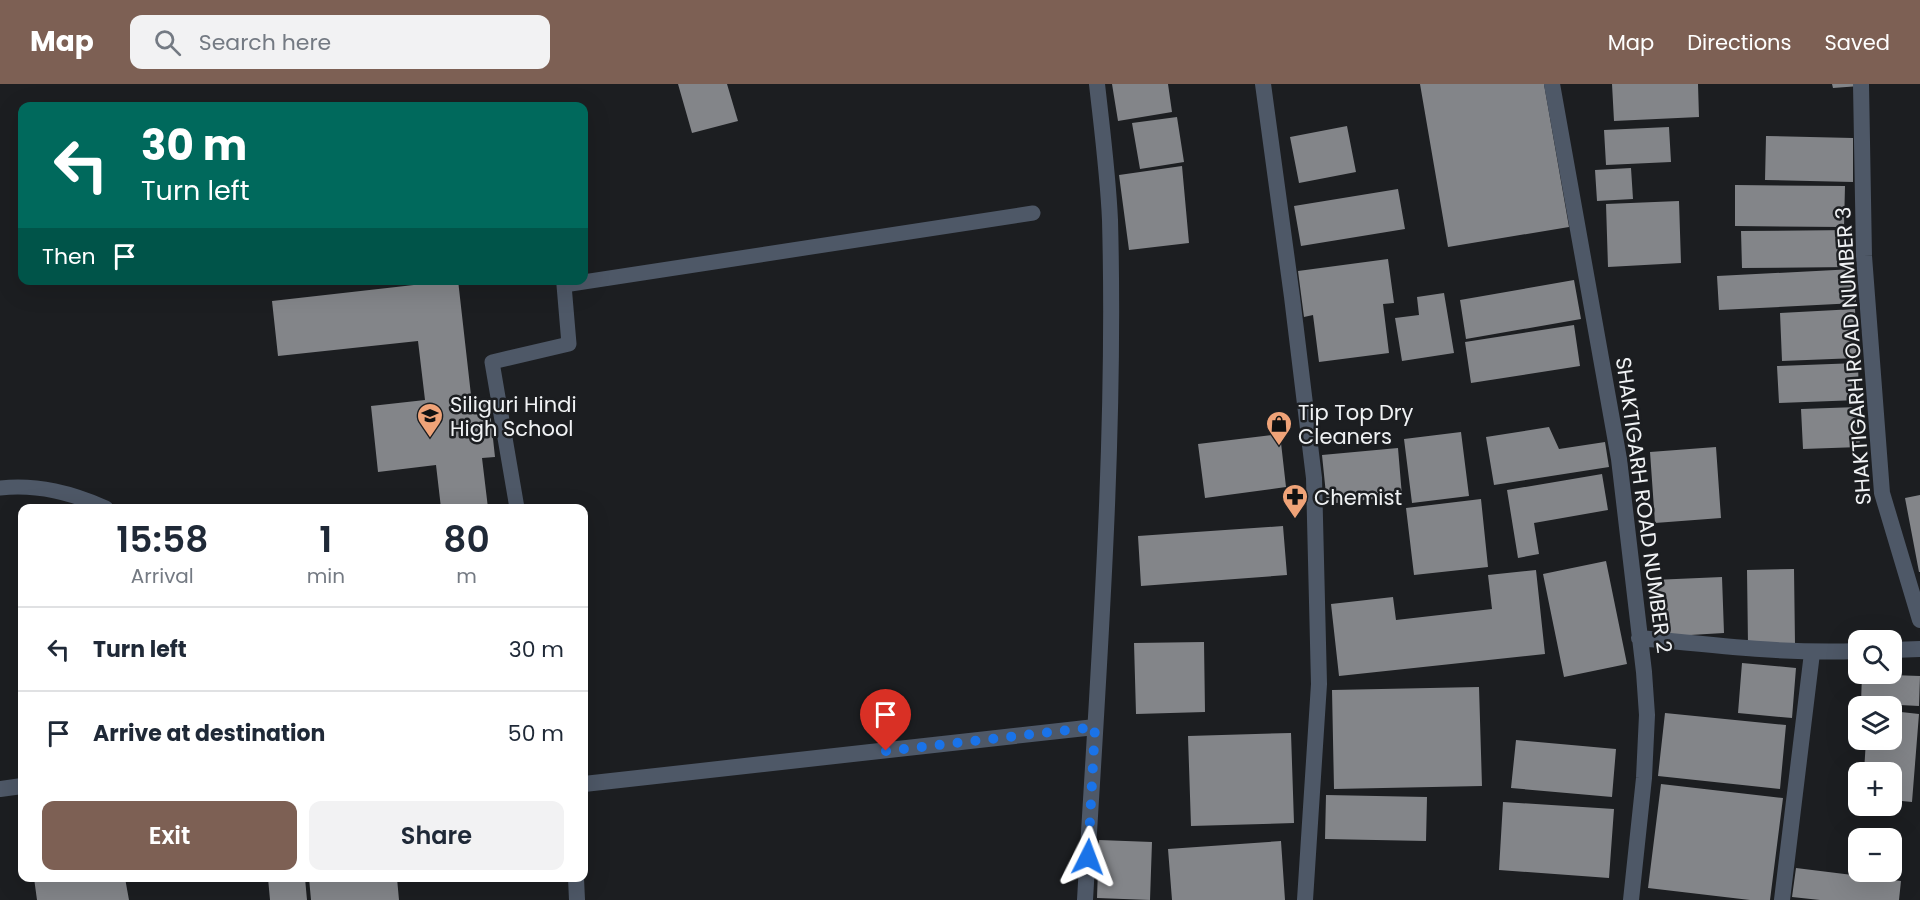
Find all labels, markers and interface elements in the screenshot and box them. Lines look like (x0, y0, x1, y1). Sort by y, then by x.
search box (130, 15, 550, 69)
text: Map (30, 22, 94, 61)
icon: search (151, 26, 184, 59)
text: Search here (199, 27, 331, 58)
text: Map (1608, 28, 1654, 57)
text: Directions (1687, 28, 1791, 57)
text: Saved (1824, 28, 1890, 57)
text: 30 m (141, 116, 247, 175)
icon: left (42, 126, 120, 204)
text: Turn left (141, 172, 250, 209)
street label: SHAKTIGARH ROAD NUMBER 3 (1828, 206, 1878, 506)
icon: arrive (108, 240, 141, 273)
text: Then (42, 241, 96, 272)
street label: SHAKTIGARH ROAD NUMBER 2 (1609, 355, 1679, 655)
place label: Siliguri Hindi High School (450, 390, 577, 443)
place label: Tip Top Dry Cleaners (1298, 398, 1414, 451)
school or university icon: Siliguri Hindi High School (415, 401, 445, 439)
shop icon: Tip Top Dry Cleaners (1264, 409, 1294, 447)
pharmacy icon: Chemist (1280, 482, 1310, 520)
place label: Chemist (1314, 483, 1402, 512)
text: 15:58 (116, 514, 208, 565)
text: 1 (319, 514, 332, 565)
text: 80 (443, 514, 490, 565)
text: Arrival (131, 562, 194, 590)
text: min (307, 562, 345, 590)
text: m (456, 562, 477, 590)
map controls (1848, 630, 1902, 882)
button: search (1848, 630, 1902, 684)
icon: left (42, 633, 75, 666)
text: Turn left (93, 634, 187, 665)
text: 30 m (509, 634, 564, 665)
pin (860, 689, 911, 751)
button: layers (1848, 696, 1902, 750)
icon: arrive (869, 698, 902, 731)
icon: arrive (42, 717, 75, 750)
text: Arrive at destination (93, 718, 325, 749)
text: 50 m (508, 718, 564, 749)
button: + (1848, 762, 1902, 816)
button: Exit (42, 801, 297, 870)
button: Share (309, 801, 564, 870)
position arrow (1056, 825, 1120, 889)
button: − (1848, 828, 1902, 882)

